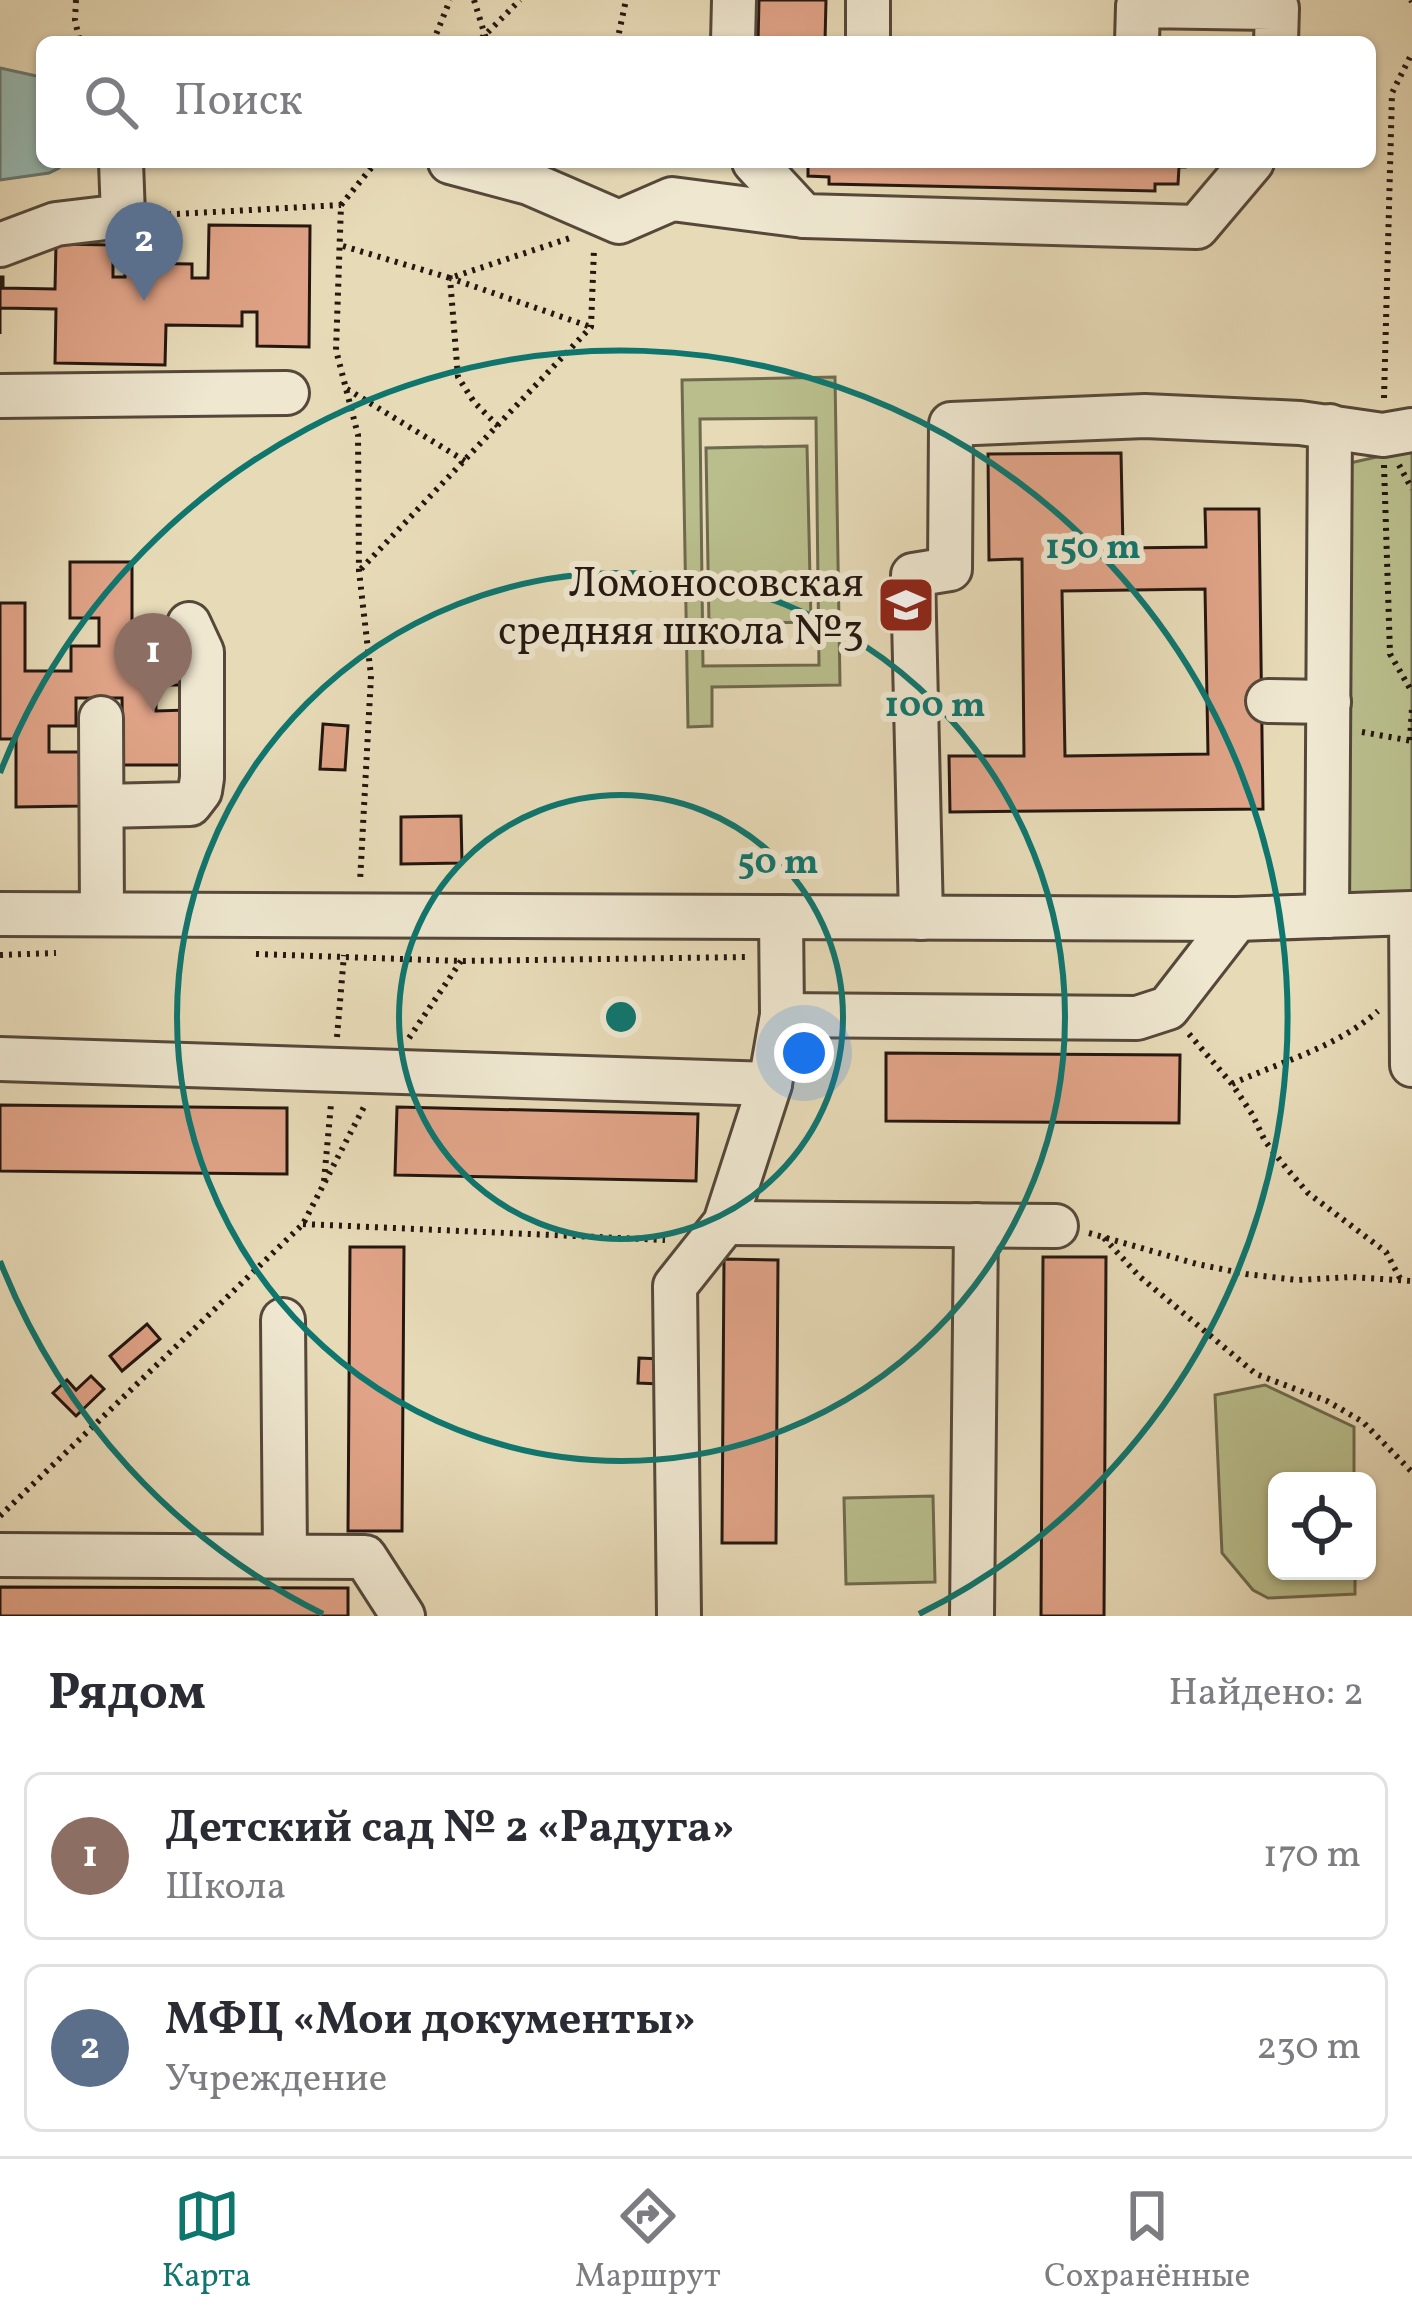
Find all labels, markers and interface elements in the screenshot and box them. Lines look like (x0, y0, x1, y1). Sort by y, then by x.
search box (36, 36, 1376, 168)
icon: search (78, 69, 144, 135)
text: Поиск (174, 71, 303, 134)
pin: 2 (105, 202, 183, 301)
text: 150 m (1045, 524, 1141, 574)
place label: Ломоносовская средняя школа №3 (498, 556, 864, 663)
school or university icon: Ломоносовская средняя школа №3 (875, 574, 937, 636)
pin: 1 (114, 613, 192, 712)
text: 100 m (884, 682, 986, 732)
text: 50 m (737, 839, 819, 889)
centre of rings (600, 996, 642, 1038)
your location (774, 1023, 834, 1083)
map controls (1268, 1472, 1376, 1580)
button: locate (1268, 1472, 1376, 1580)
text: Рядом (48, 1659, 206, 1730)
text: Найдено: 2 (1168, 1667, 1364, 1721)
text: Детский сад № 2 «Радуга» (165, 1798, 735, 1861)
text: 1 (82, 1829, 98, 1883)
text: 170 m (1263, 1829, 1361, 1883)
text: Школа (165, 1861, 286, 1915)
text: МФЦ «Мои документы» (165, 1990, 696, 2053)
text: 2 (80, 2021, 100, 2075)
text: 230 m (1256, 2021, 1361, 2075)
text: Учреждение (165, 2053, 387, 2107)
tab: Карта (162, 2183, 251, 2301)
tab: Маршрут (575, 2183, 721, 2301)
tab: Сохранённые (1044, 2183, 1250, 2301)

